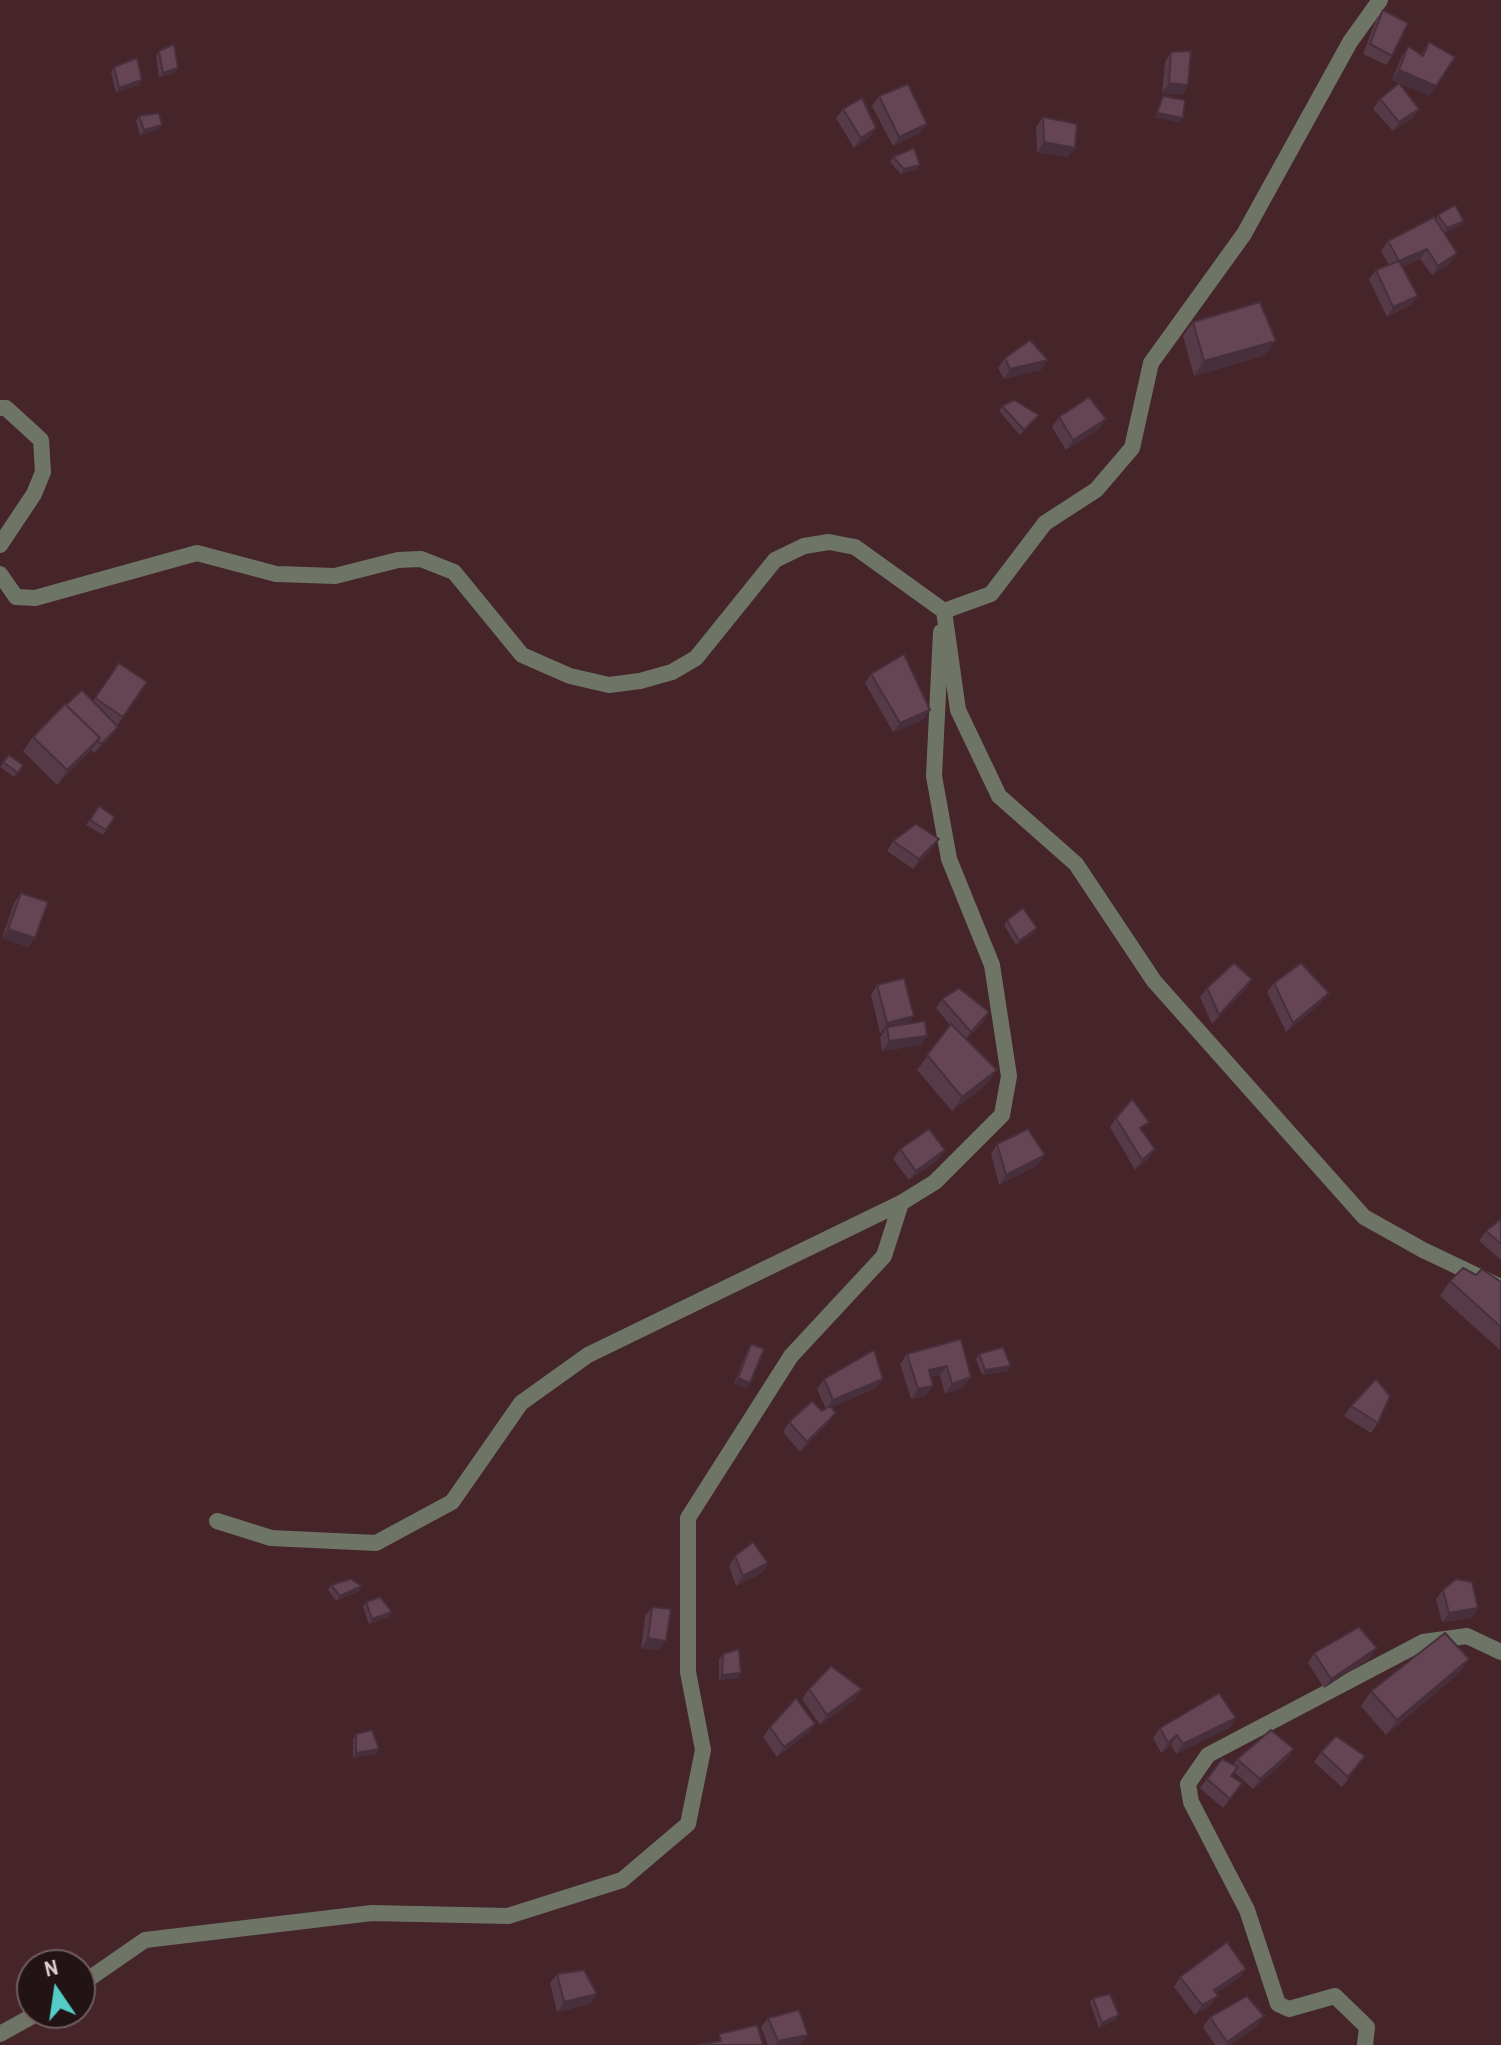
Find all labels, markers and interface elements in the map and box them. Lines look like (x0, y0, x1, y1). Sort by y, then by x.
north arrow (16, 1949, 96, 2029)
text: N (41, 1951, 61, 1984)

